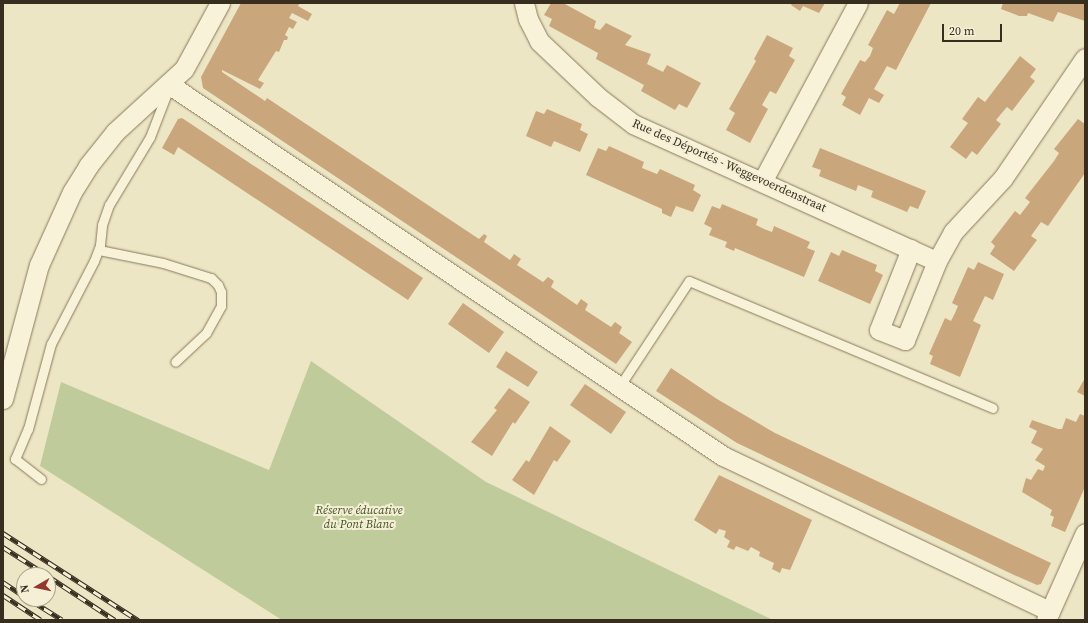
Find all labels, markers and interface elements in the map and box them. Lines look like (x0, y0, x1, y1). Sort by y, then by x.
scale bar (944, 16, 1004, 42)
text: 20 m (949, 23, 975, 39)
street label: Rue des Déportés - Weggevoerdenstraat (630, 116, 828, 216)
park label: Réserve éducative du Pont Blanc (315, 504, 403, 532)
north arrow (16, 567, 56, 607)
text: N (17, 584, 33, 594)

